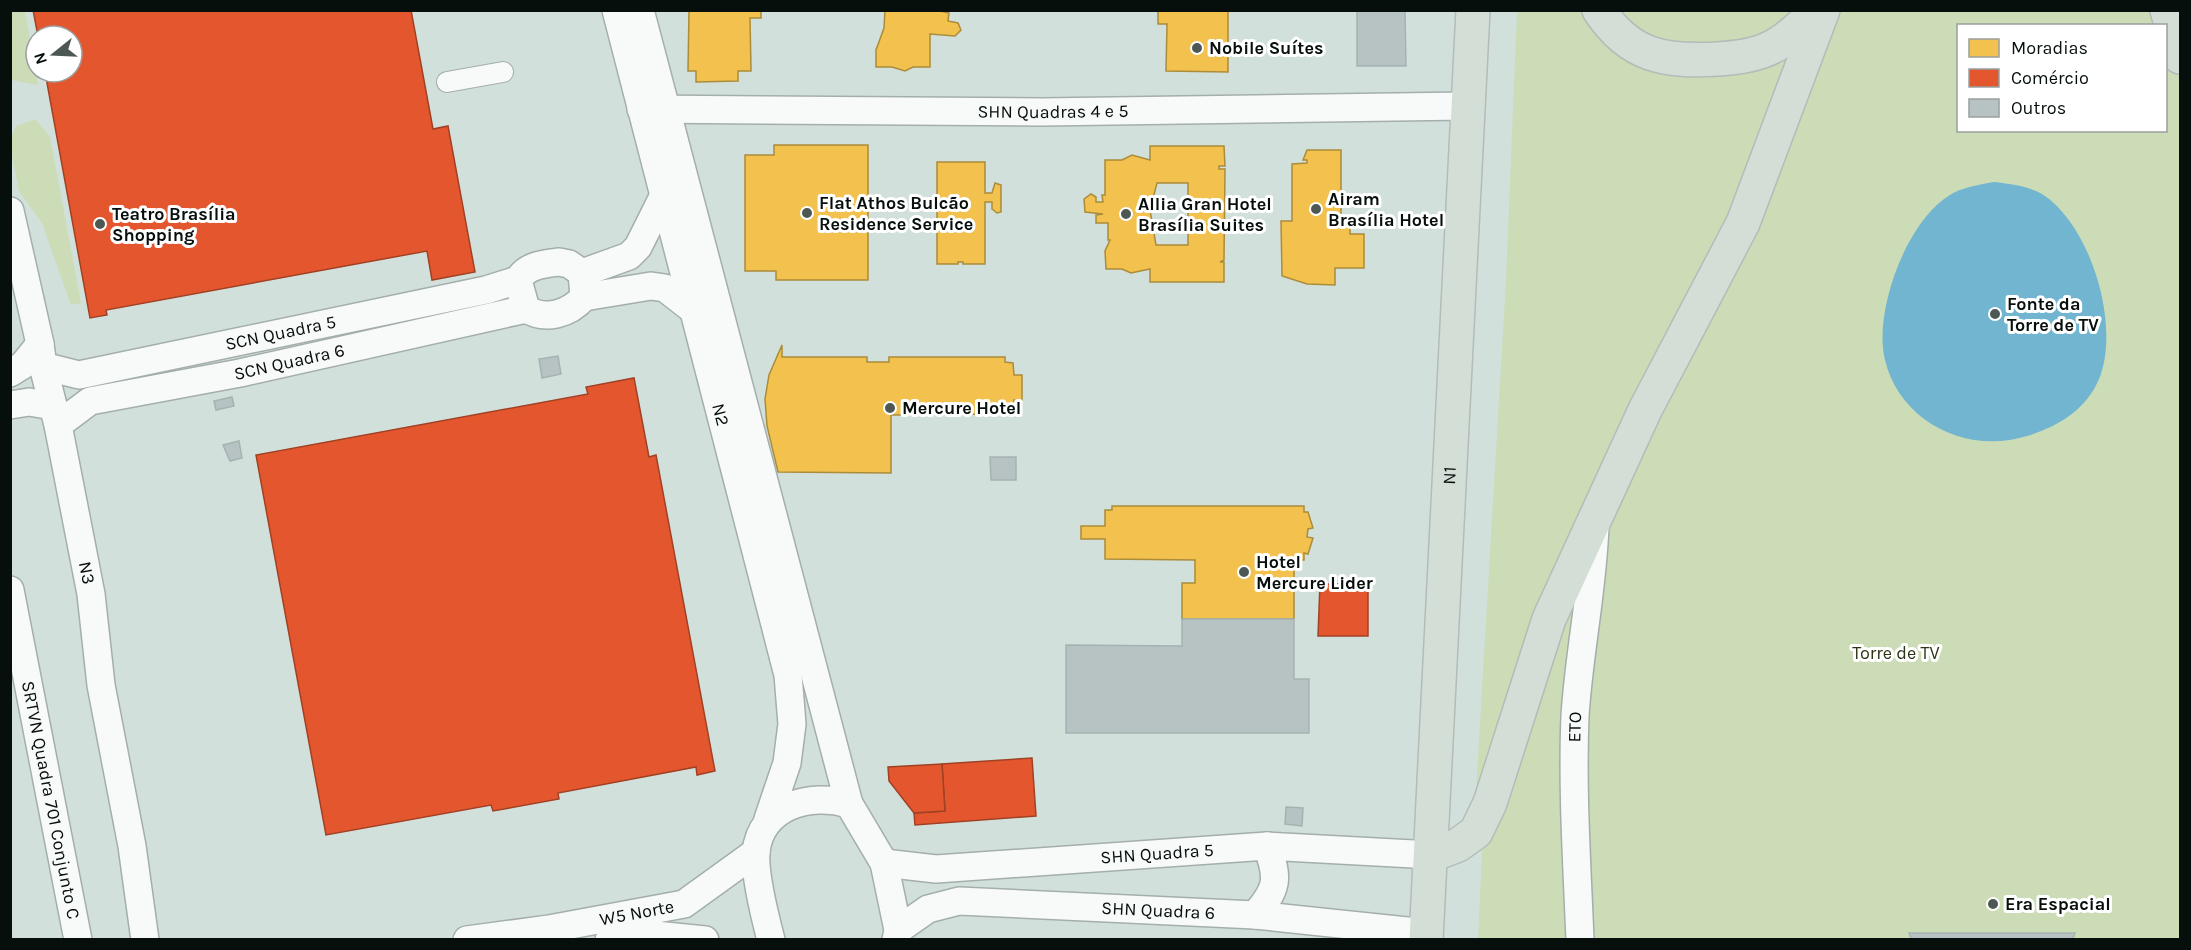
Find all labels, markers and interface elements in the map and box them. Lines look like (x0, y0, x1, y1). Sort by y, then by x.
north arrow (24, 24, 84, 84)
legend (1957, 24, 2167, 132)
place label: Nobile Suítes (1209, 37, 1323, 59)
text: Moradias (2011, 37, 2088, 59)
marker: Nobile Suítes (1190, 41, 1204, 55)
text: N (29, 50, 51, 67)
text: Comércio (2011, 67, 2089, 89)
text: Outros (2011, 97, 2066, 119)
street label: SHN Quadras 4 e 5 (977, 100, 1129, 123)
place label: Airam Brasília Hotel (1328, 188, 1444, 231)
place label: Flat Athos Bulcão Residence Service (819, 192, 973, 235)
place label: Allia Gran Hotel Brasília Suites (1138, 193, 1272, 236)
marker: Airam Brasília Hotel (1309, 202, 1323, 216)
place label: Teatro Brasília Shopping (112, 203, 236, 246)
marker: Flat Athos Bulcão Residence Service (800, 206, 814, 220)
marker: Allia Gran Hotel Brasília Suites (1119, 207, 1133, 221)
marker: Teatro Brasília Shopping (93, 217, 107, 231)
place label: Fonte da Torre de TV (2007, 293, 2099, 336)
marker: Fonte da Torre de TV (1988, 307, 2002, 321)
street label: SCN Quadra 5 (223, 311, 338, 355)
street label: SCN Quadra 6 (232, 339, 347, 385)
place label: Mercure Hotel (902, 397, 1021, 419)
street label: N2 (707, 401, 734, 428)
marker: Mercure Hotel (883, 401, 897, 415)
street label: N1 (1438, 466, 1461, 485)
place label: Hotel Mercure Lider (1256, 551, 1373, 594)
street label: N3 (74, 559, 100, 586)
marker: Hotel Mercure Lider (1237, 565, 1251, 579)
park label: Torre de TV (1852, 642, 1940, 664)
street label: SRTVN Quadra 701 Conjunto C (17, 679, 85, 921)
street label: ETO (1563, 711, 1586, 743)
street label: SHN Quadra 5 (1100, 839, 1215, 869)
place label: Era Espacial (2005, 893, 2111, 915)
street label: W5 Norte (598, 895, 676, 930)
street label: SHN Quadra 6 (1101, 897, 1215, 924)
marker: Era Espacial (1986, 897, 2000, 911)

